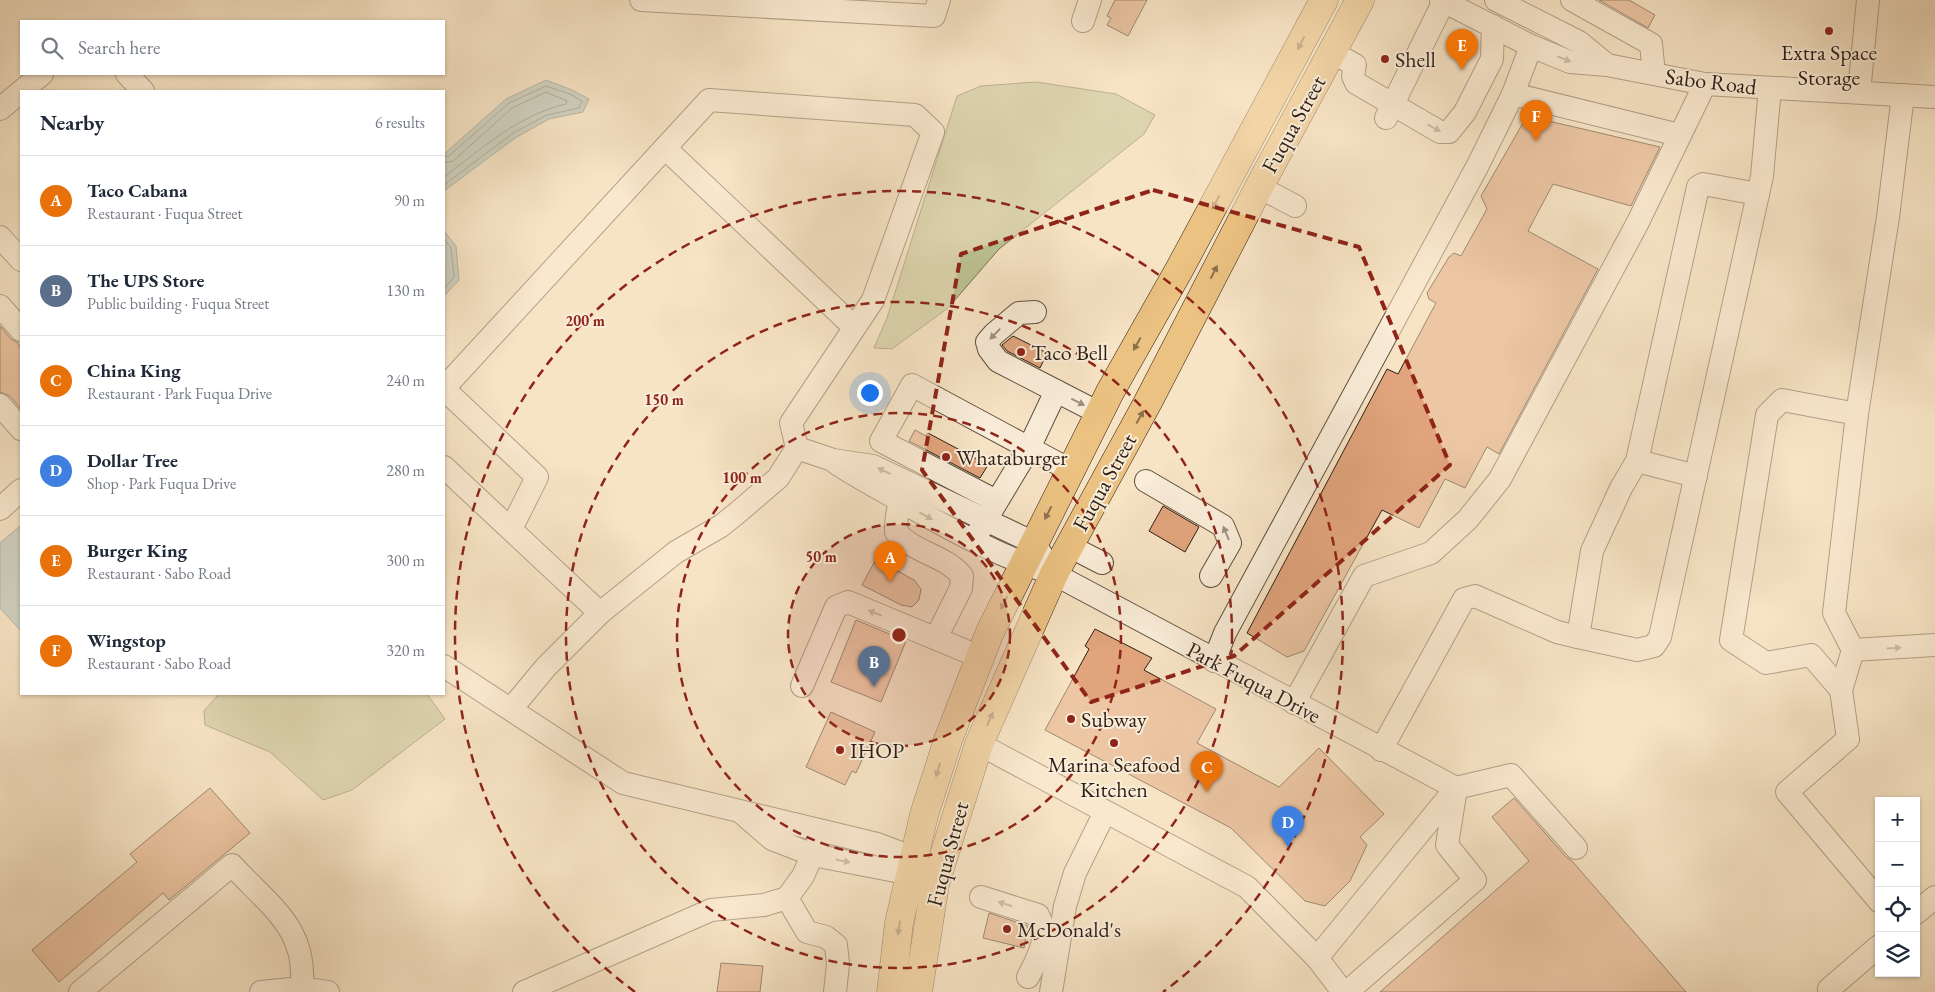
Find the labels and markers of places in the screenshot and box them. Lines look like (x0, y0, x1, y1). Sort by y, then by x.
marker: Extra Space Storage (1823, 25, 1835, 37)
pin: E (1446, 29, 1478, 70)
place label: Extra Space Storage (1781, 38, 1878, 92)
place label: Shell (1395, 45, 1436, 74)
marker: Shell (1379, 53, 1391, 65)
pin: F (1520, 100, 1552, 141)
place label: Taco Bell (1031, 338, 1108, 367)
marker: Taco Bell (1015, 346, 1027, 358)
place label: Whataburger (956, 443, 1068, 472)
marker: Whataburger (940, 451, 952, 463)
pin: A (874, 541, 906, 582)
centre of rings (890, 626, 908, 644)
pin: B (858, 646, 890, 687)
place label: Subway (1081, 705, 1147, 734)
marker: Subway (1065, 713, 1077, 725)
place label: IHOP (850, 736, 904, 765)
marker: Marina Seafood Kitchen (1108, 737, 1120, 749)
marker: IHOP (834, 744, 846, 756)
place label: Marina Seafood Kitchen (1048, 750, 1181, 804)
pin: C (1191, 751, 1223, 792)
pin: D (1272, 806, 1304, 847)
place label: McDonald's (1017, 915, 1121, 944)
marker: McDonald's (1001, 923, 1013, 935)

